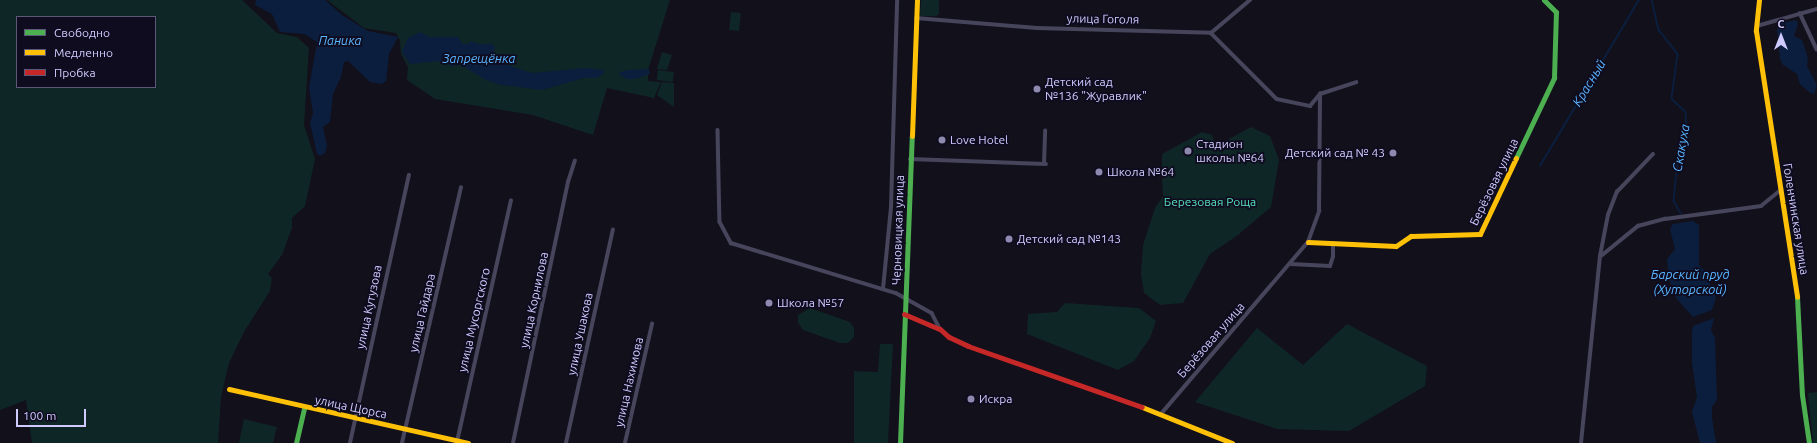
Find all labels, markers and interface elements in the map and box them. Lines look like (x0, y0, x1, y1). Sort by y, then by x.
street label: улица Гоголя (1067, 11, 1139, 27)
legend (16, 16, 156, 88)
north arrow (1761, 16, 1801, 56)
text: С (1777, 18, 1785, 30)
text: Свободно (54, 26, 110, 39)
water label: Паника (318, 32, 362, 48)
text: Медленно (54, 46, 113, 59)
water label: Запрещёнка (443, 50, 515, 66)
water label: Красный (1569, 57, 1609, 109)
text: Пробка (54, 66, 96, 79)
place label: Детский сад №136 "Журавлик" (1045, 75, 1147, 103)
marker: Детский сад №136 "Журавлик" (1032, 84, 1042, 94)
water label: Скакуха (1669, 123, 1693, 173)
place label: Love Hotel (950, 133, 1008, 147)
marker: Love Hotel (937, 135, 947, 145)
street label: Берёзовая улица (1467, 136, 1521, 228)
place label: Стадион школы №64 (1196, 137, 1264, 165)
marker: Стадион школы №64 (1183, 146, 1193, 156)
place label: Детский сад № 43 (1285, 146, 1385, 160)
marker: Детский сад № 43 (1388, 148, 1398, 158)
street label: Голенчинская улица (1780, 162, 1812, 276)
place label: Школа №64 (1107, 165, 1174, 179)
marker: Школа №64 (1094, 167, 1104, 177)
street label: Черновицкая улица (889, 175, 907, 285)
park label: Березовая Роща (1164, 195, 1256, 209)
place label: Детский сад №143 (1017, 232, 1121, 246)
marker: Детский сад №143 (1004, 234, 1014, 244)
street label: улица Корнилова (517, 251, 551, 349)
street label: улица Кутузова (353, 264, 385, 350)
street label: улица Мусоргского (455, 266, 493, 374)
water label: Барский пруд (Хуторской) (1651, 267, 1729, 298)
street label: улица Гайдара (406, 272, 438, 354)
street label: улица Ушакова (564, 291, 596, 377)
place label: Школа №57 (777, 296, 844, 310)
marker: Школа №57 (764, 298, 774, 308)
street label: Берёзовая улица (1174, 299, 1248, 381)
street label: улица Нахимова (612, 336, 646, 428)
street label: улица Щорса (314, 392, 388, 422)
place label: Искра (979, 392, 1013, 406)
marker: Искра (966, 394, 976, 404)
scale bar (18, 401, 88, 427)
text: 100 m (23, 409, 56, 422)

